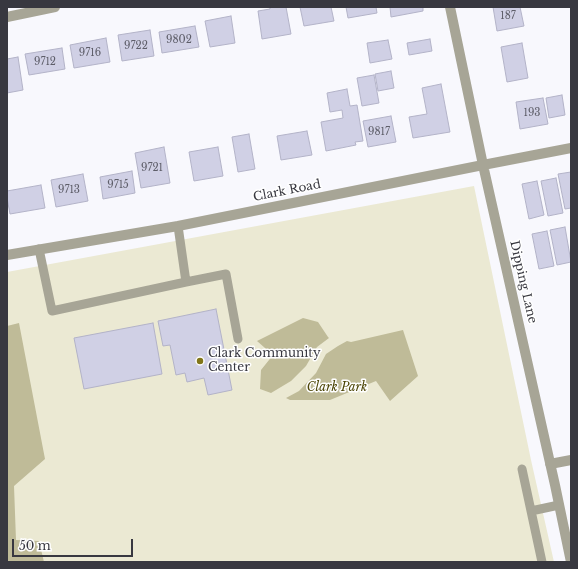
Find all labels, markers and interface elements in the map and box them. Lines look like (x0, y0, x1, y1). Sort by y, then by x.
house number: 187 (500, 10, 516, 22)
house number: 9802 (166, 34, 192, 46)
house number: 9722 (124, 40, 148, 52)
house number: 9716 (79, 47, 101, 59)
house number: 9712 (34, 56, 56, 68)
house number: 193 (523, 107, 541, 119)
house number: 9817 (368, 126, 390, 138)
house number: 9721 (141, 162, 163, 174)
street label: Clark Road (252, 177, 322, 205)
house number: 9715 (107, 179, 129, 191)
house number: 9713 (58, 184, 80, 196)
street label: Dipping Lane (506, 239, 540, 325)
place label: Clark Community Center (208, 347, 321, 375)
marker: Clark Community Center (195, 356, 205, 366)
park label: Clark Park (307, 381, 367, 395)
scale bar (14, 531, 135, 557)
text: 50 m (19, 538, 51, 553)

